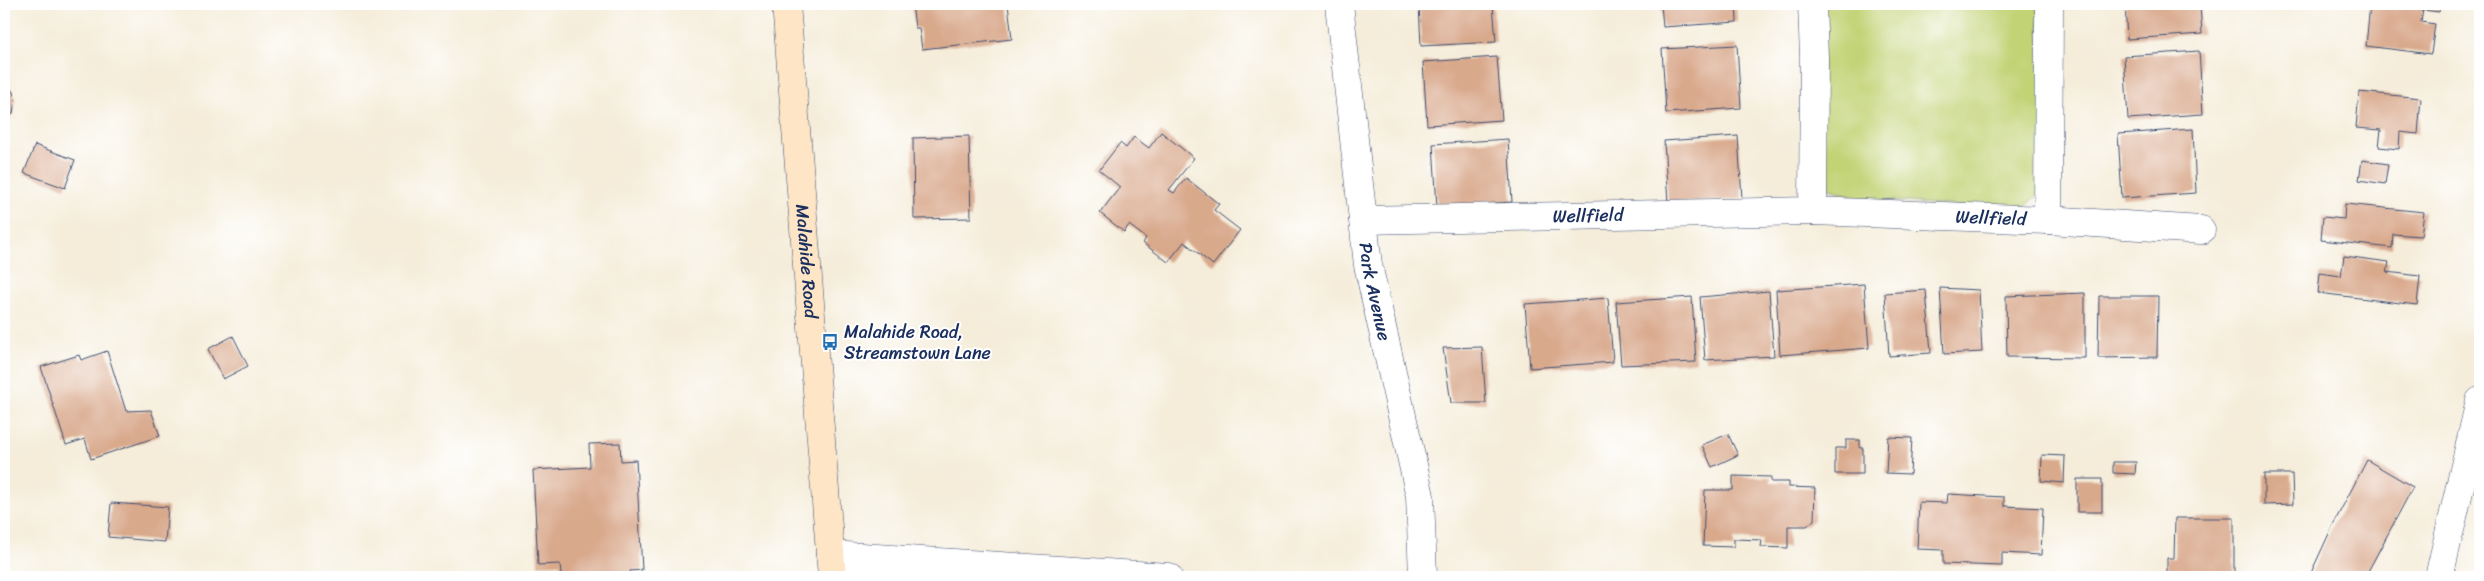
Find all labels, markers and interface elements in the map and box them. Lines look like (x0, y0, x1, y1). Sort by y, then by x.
street label: Wellfield (1552, 199, 1625, 232)
street label: Wellfield (1955, 200, 2028, 235)
street label: Malahide Road (786, 203, 827, 321)
street label: Park Avenue (1350, 241, 1401, 344)
place label: Malahide Road, Streamstown Lane (844, 316, 991, 369)
bus stop icon: Malahide Road, Streamstown Lane (820, 332, 840, 352)

